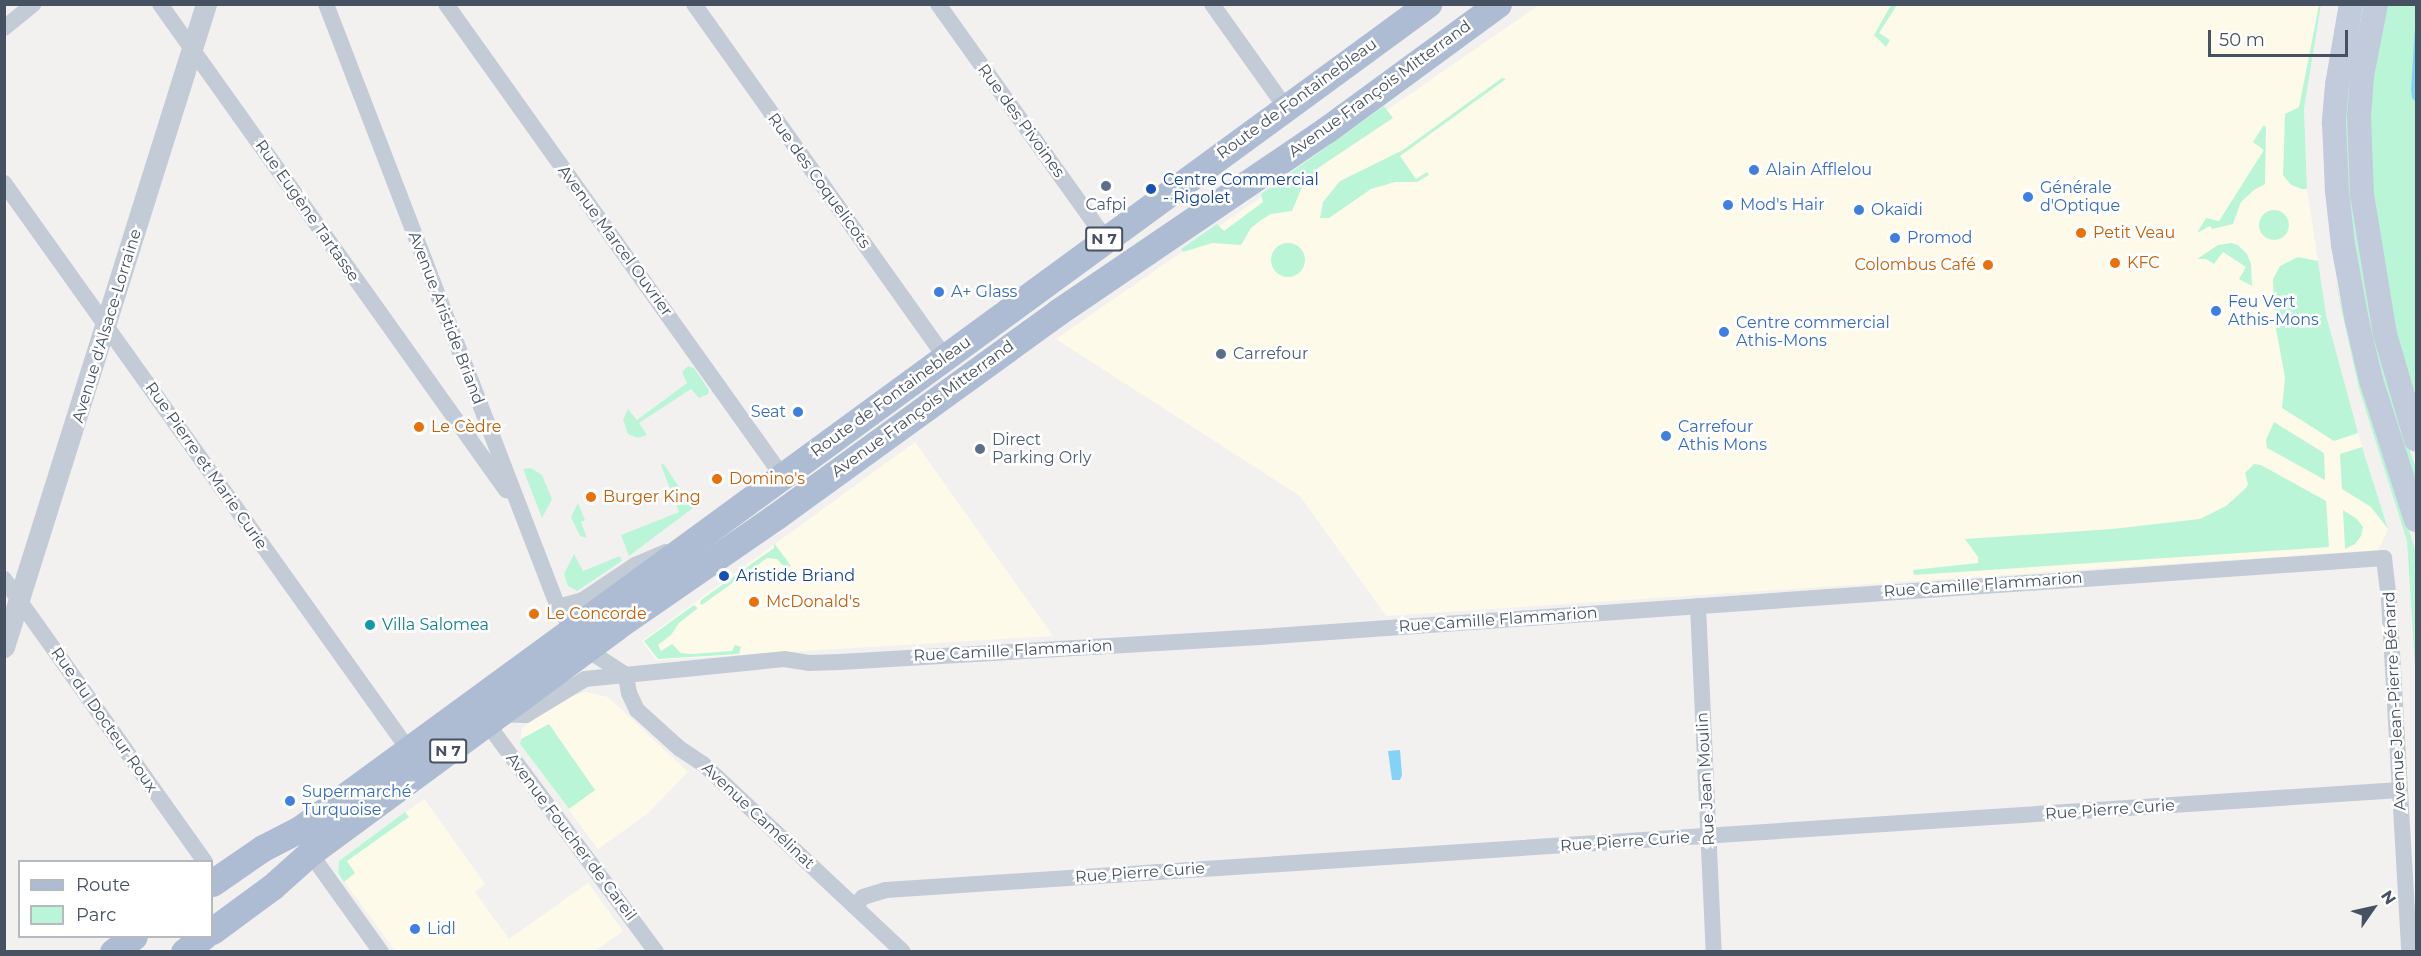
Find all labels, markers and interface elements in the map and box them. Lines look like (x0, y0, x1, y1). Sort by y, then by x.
street label: Avenue François Mitterrand (1285, 16, 1475, 162)
scale bar (2211, 18, 2350, 56)
text: 50 m (2219, 29, 2265, 51)
street label: Route de Fontainebleau (1213, 35, 1381, 163)
street label: Rue des Pivoines (973, 61, 1069, 181)
street label: Rue des Coquelicots (763, 110, 875, 252)
street label: Rue Eugène Tartasse (251, 136, 363, 286)
place label: Alain Afflelou (1766, 160, 1872, 180)
street label: Avenue Marcel Ouvrier (554, 162, 676, 320)
marker: Alain Afflelou (1747, 163, 1761, 177)
place label: Centre Commercial - Rigolet (1163, 170, 1319, 208)
place label: Générale d'Optique (2040, 178, 2120, 216)
marker: Cafpi (1099, 179, 1113, 193)
marker: Centre Commercial - Rigolet (1144, 182, 1158, 196)
marker: Générale d'Optique (2021, 190, 2035, 204)
place label: Cafpi (1085, 195, 1127, 215)
place label: Mod's Hair (1740, 195, 1825, 215)
marker: Mod's Hair (1721, 198, 1735, 212)
place label: Okaïdi (1871, 200, 1923, 220)
marker: Okaïdi (1852, 203, 1866, 217)
place label: Petit Veau (2093, 223, 2175, 243)
marker: Petit Veau (2074, 226, 2088, 240)
street label: Avenue d'Alsace-Lorraine (68, 227, 146, 425)
road number: N 7 (1084, 227, 1124, 251)
place label: Promod (1907, 228, 1972, 248)
street label: Avenue Aristide Briand (404, 229, 488, 407)
marker: Promod (1888, 231, 1902, 245)
place label: KFC (2127, 253, 2160, 273)
place label: Colombus Café (1854, 255, 1976, 275)
marker: KFC (2108, 256, 2122, 270)
marker: Colombus Café (1981, 258, 1995, 272)
place label: A+ Glass (951, 282, 1017, 302)
marker: A+ Glass (932, 285, 946, 299)
place label: Feu Vert Athis-Mons (2228, 292, 2319, 330)
marker: Feu Vert Athis-Mons (2209, 304, 2223, 318)
place label: Centre commercial Athis-Mons (1736, 313, 1890, 351)
marker: Centre commercial Athis-Mons (1717, 325, 1731, 339)
street label: Route de Fontainebleau (807, 333, 975, 461)
street label: Avenue François Mitterrand (828, 336, 1018, 482)
place label: Carrefour (1233, 344, 1308, 364)
marker: Carrefour (1214, 347, 1228, 361)
street label: Rue Pierre et Marie Curie (141, 379, 271, 553)
place label: Seat (751, 402, 786, 422)
marker: Seat (791, 405, 805, 419)
place label: Le Cèdre (431, 417, 502, 437)
place label: Carrefour Athis Mons (1678, 417, 1767, 455)
marker: Le Cèdre (412, 420, 426, 434)
marker: Carrefour Athis Mons (1659, 429, 1673, 443)
place label: Direct Parking Orly (992, 430, 1091, 468)
marker: Direct Parking Orly (973, 442, 987, 456)
place label: Domino's (729, 469, 805, 489)
marker: Domino's (710, 472, 724, 486)
place label: Burger King (603, 487, 701, 507)
marker: Burger King (584, 490, 598, 504)
place label: Aristide Briand (736, 566, 855, 586)
street label: Rue Camille Flammarion (1883, 568, 2083, 602)
marker: Aristide Briand (717, 569, 731, 583)
street label: Avenue Jean-Pierre Bénard (2380, 591, 2410, 811)
place label: McDonald's (766, 592, 860, 612)
marker: McDonald's (747, 595, 761, 609)
street label: Rue Camille Flammarion (1398, 603, 1598, 637)
place label: Le Concorde (546, 604, 647, 624)
marker: Le Concorde (527, 607, 541, 621)
place label: Villa Salomea (382, 615, 489, 635)
marker: Villa Salomea (363, 618, 377, 632)
street label: Rue Camille Flammarion (913, 636, 1113, 666)
street label: Rue du Docteur Roux (47, 644, 161, 796)
street label: Rue Jean Moulin (1693, 712, 1719, 846)
road number: N 7 (428, 739, 468, 763)
street label: Avenue Foucher de Careil (502, 749, 640, 925)
street label: Avenue Camélinat (698, 759, 818, 873)
place label: Supermarché Turquoise (302, 782, 411, 820)
marker: Supermarché Turquoise (283, 794, 297, 808)
street label: Rue Pierre Curie (2044, 796, 2176, 824)
street label: Rue Pierre Curie (1559, 828, 1691, 856)
street label: Rue Pierre Curie (1074, 859, 1206, 887)
legend (18, 860, 213, 938)
text: Route (76, 874, 130, 896)
north arrow (2343, 878, 2403, 938)
text: N (2377, 887, 2400, 908)
text: Parc (76, 904, 116, 926)
place label: Lidl (427, 919, 456, 939)
marker: Lidl (408, 922, 422, 936)

